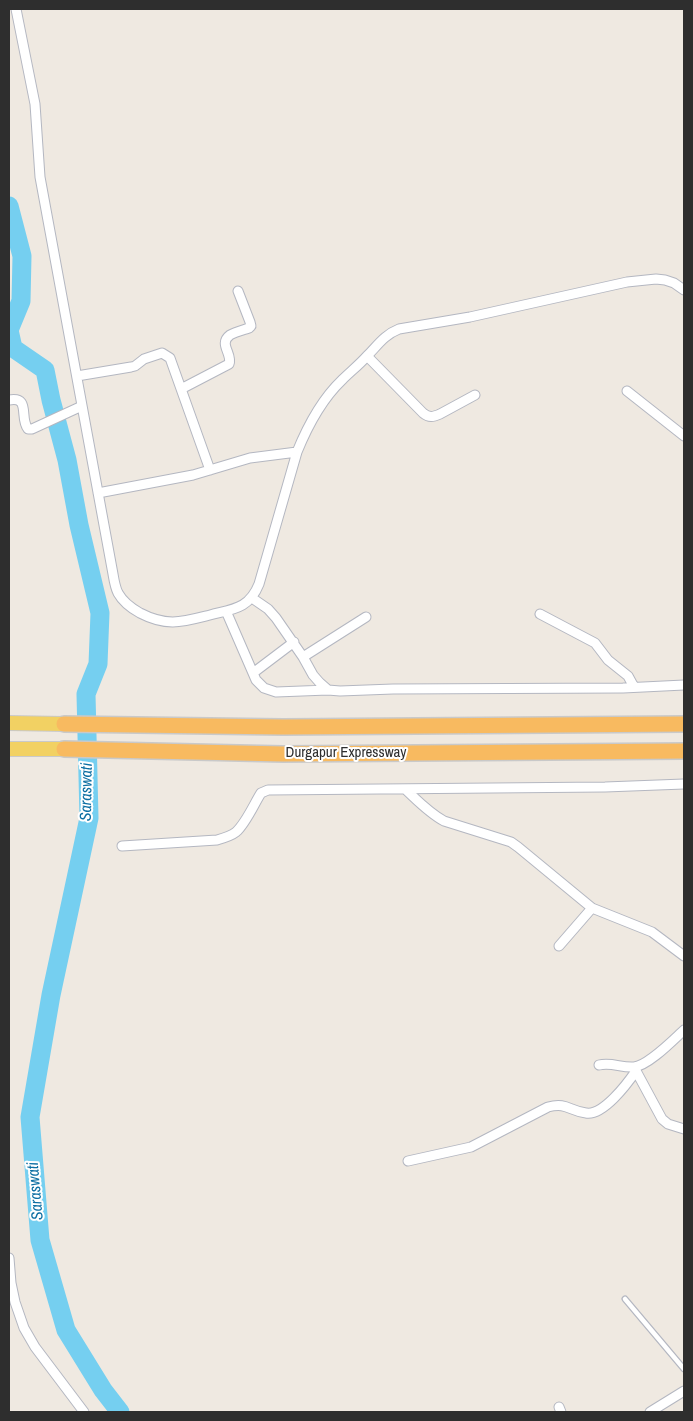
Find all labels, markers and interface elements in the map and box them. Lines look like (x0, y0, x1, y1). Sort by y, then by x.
street label: Durgapur Expressway (286, 744, 406, 762)
water label: Saraswati (77, 763, 97, 821)
water label: Saraswati (24, 1161, 48, 1221)

